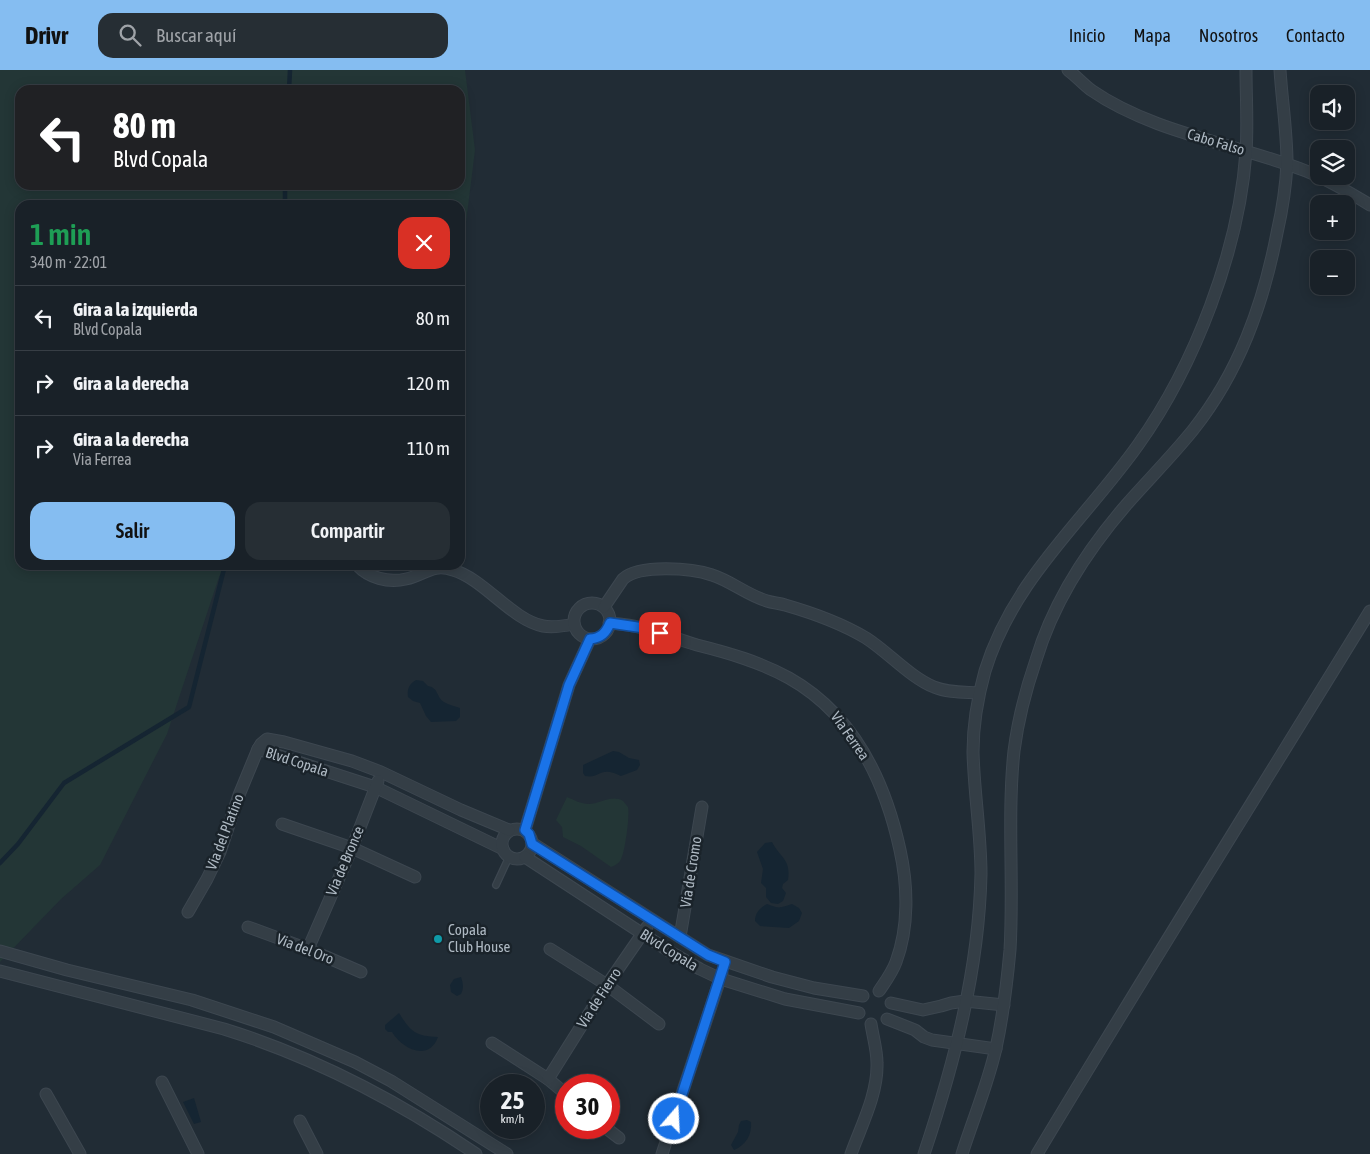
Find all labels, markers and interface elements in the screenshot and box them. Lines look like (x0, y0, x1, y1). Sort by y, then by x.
search box (98, 13, 448, 58)
icon: search (116, 21, 144, 49)
text: Drivr (25, 22, 68, 49)
text: Buscar aquí (156, 24, 236, 46)
text: Inicio (1069, 25, 1105, 46)
text: Mapa (1133, 25, 1171, 46)
text: Nosotros (1199, 25, 1258, 46)
text: Contacto (1286, 25, 1345, 46)
map controls (1310, 85, 1355, 295)
button: sound (1310, 85, 1355, 130)
icon: left (30, 105, 95, 170)
text: 80 m (113, 105, 176, 145)
street label: Cabo Falso (1185, 125, 1247, 158)
button: layers (1310, 140, 1355, 185)
text: Blvd Copala (113, 146, 208, 172)
button: + (1310, 195, 1355, 240)
text: 1 min (30, 217, 91, 251)
button: close (398, 217, 450, 269)
button: − (1310, 250, 1355, 295)
text: 340 m · 22:01 (30, 253, 107, 271)
text: Gira a la izquierda (73, 298, 198, 320)
icon: left (30, 304, 58, 332)
text: 80 m (416, 307, 450, 329)
text: Blvd Copala (73, 320, 142, 338)
icon: right (30, 369, 58, 397)
text: Gira a la derecha (73, 372, 189, 394)
text: 120 m (407, 372, 450, 394)
text: Gira a la derecha (73, 428, 189, 450)
icon: right (30, 434, 58, 462)
text: 110 m (407, 437, 450, 459)
text: Via Ferrea (73, 450, 132, 468)
button: Salir (30, 502, 235, 560)
button: Compartir (245, 502, 450, 560)
pin (639, 612, 681, 654)
icon: arrive (646, 619, 674, 647)
street label: Via Ferrea (828, 708, 873, 763)
street label: Blvd Copala (264, 743, 331, 780)
street label: Via del Platino (202, 791, 247, 872)
street label: Via de Bronce (322, 823, 367, 898)
street label: Via de Cromo (676, 835, 705, 909)
place label: Copala Club House (448, 921, 510, 955)
street label: Blvd Copala (637, 925, 701, 974)
street label: Via del Oro (274, 930, 336, 967)
marker: Copala Club House (432, 933, 444, 945)
street label: Via de Fierro (573, 965, 624, 1031)
speed limit sign: 30 (555, 1074, 620, 1139)
text: 25 (501, 1086, 524, 1114)
position arrow (647, 1092, 699, 1144)
text: km/h (501, 1112, 524, 1126)

